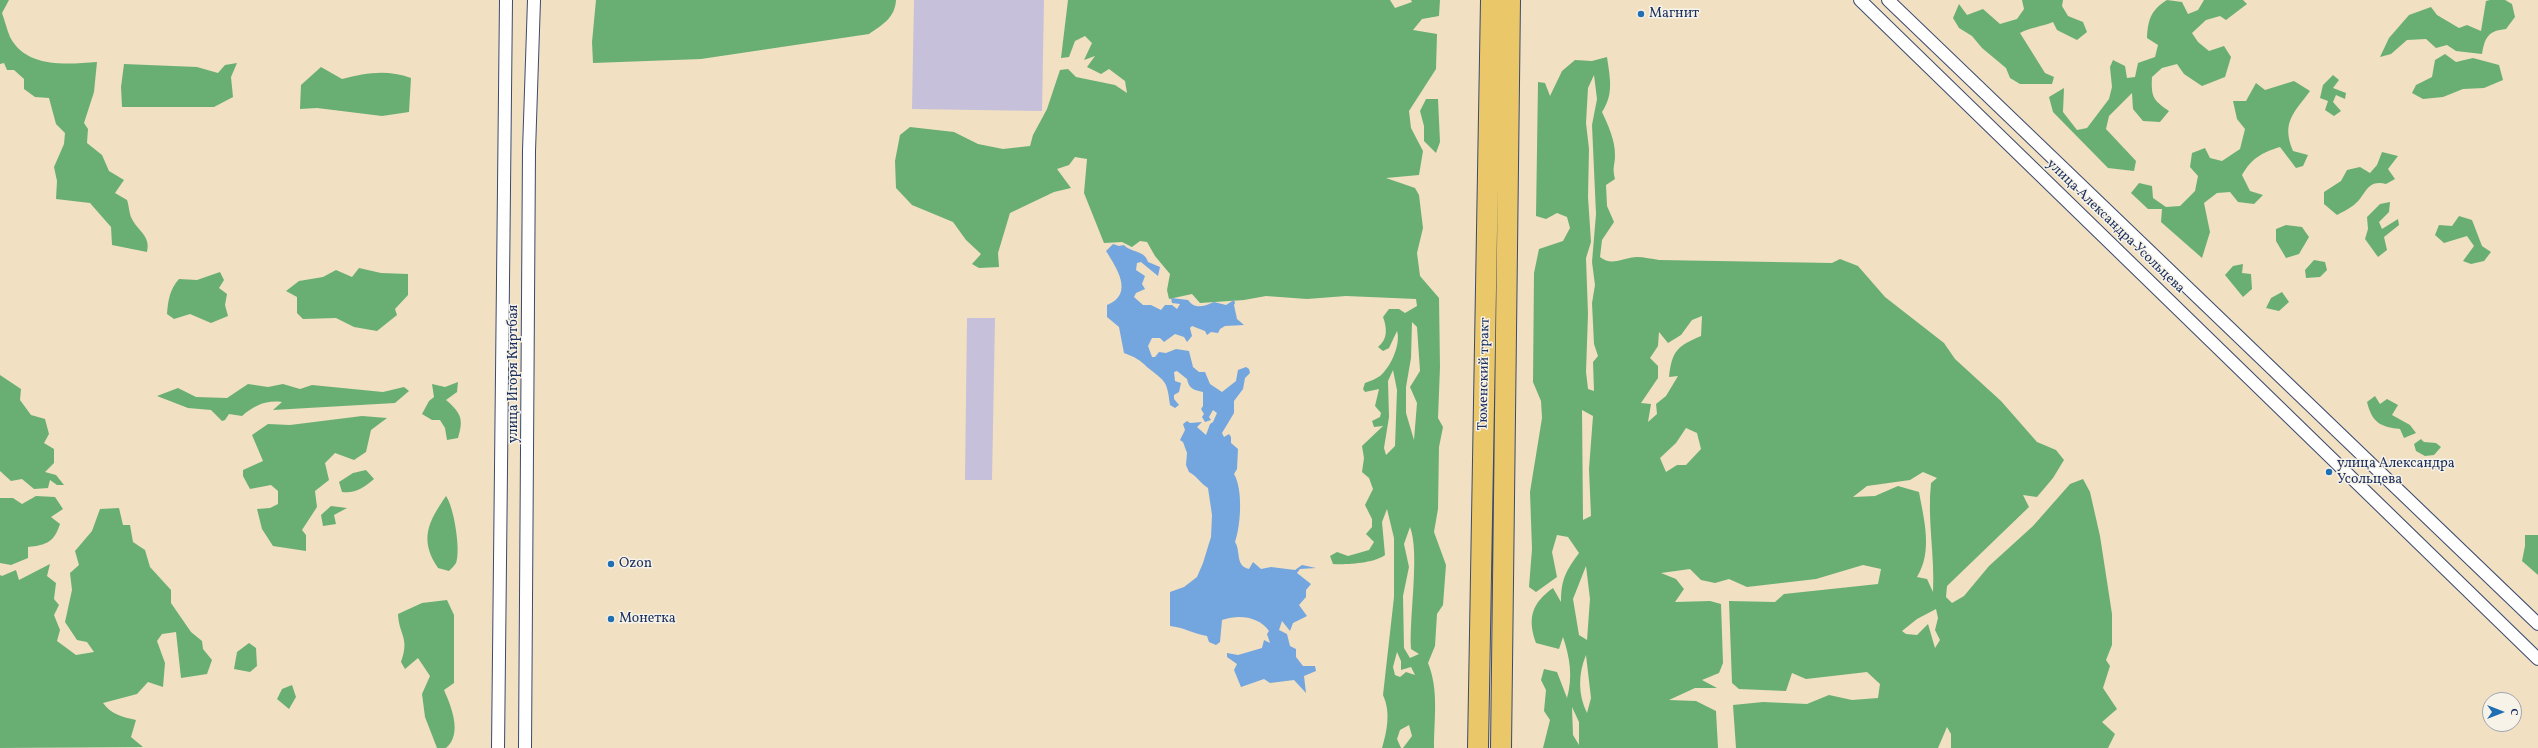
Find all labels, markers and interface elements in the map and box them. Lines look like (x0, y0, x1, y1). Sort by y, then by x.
place label: Магнит (1649, 6, 1699, 22)
marker: Магнит (1636, 9, 1646, 19)
street label: улица Александра Усольцева (2042, 156, 2188, 298)
street label: улица Игоря Киртбая (506, 305, 522, 443)
street label: Тюменский тракт (1476, 317, 1494, 431)
place label: улица Александра Усольцева (2337, 456, 2455, 488)
marker: улица Александра Усольцева (2324, 467, 2334, 477)
place label: Ozon (619, 556, 652, 572)
marker: Ozon (606, 559, 616, 569)
place label: Монетка (619, 611, 676, 627)
marker: Монетка (606, 614, 616, 624)
north arrow (2482, 692, 2522, 732)
text: С (2506, 708, 2521, 716)

